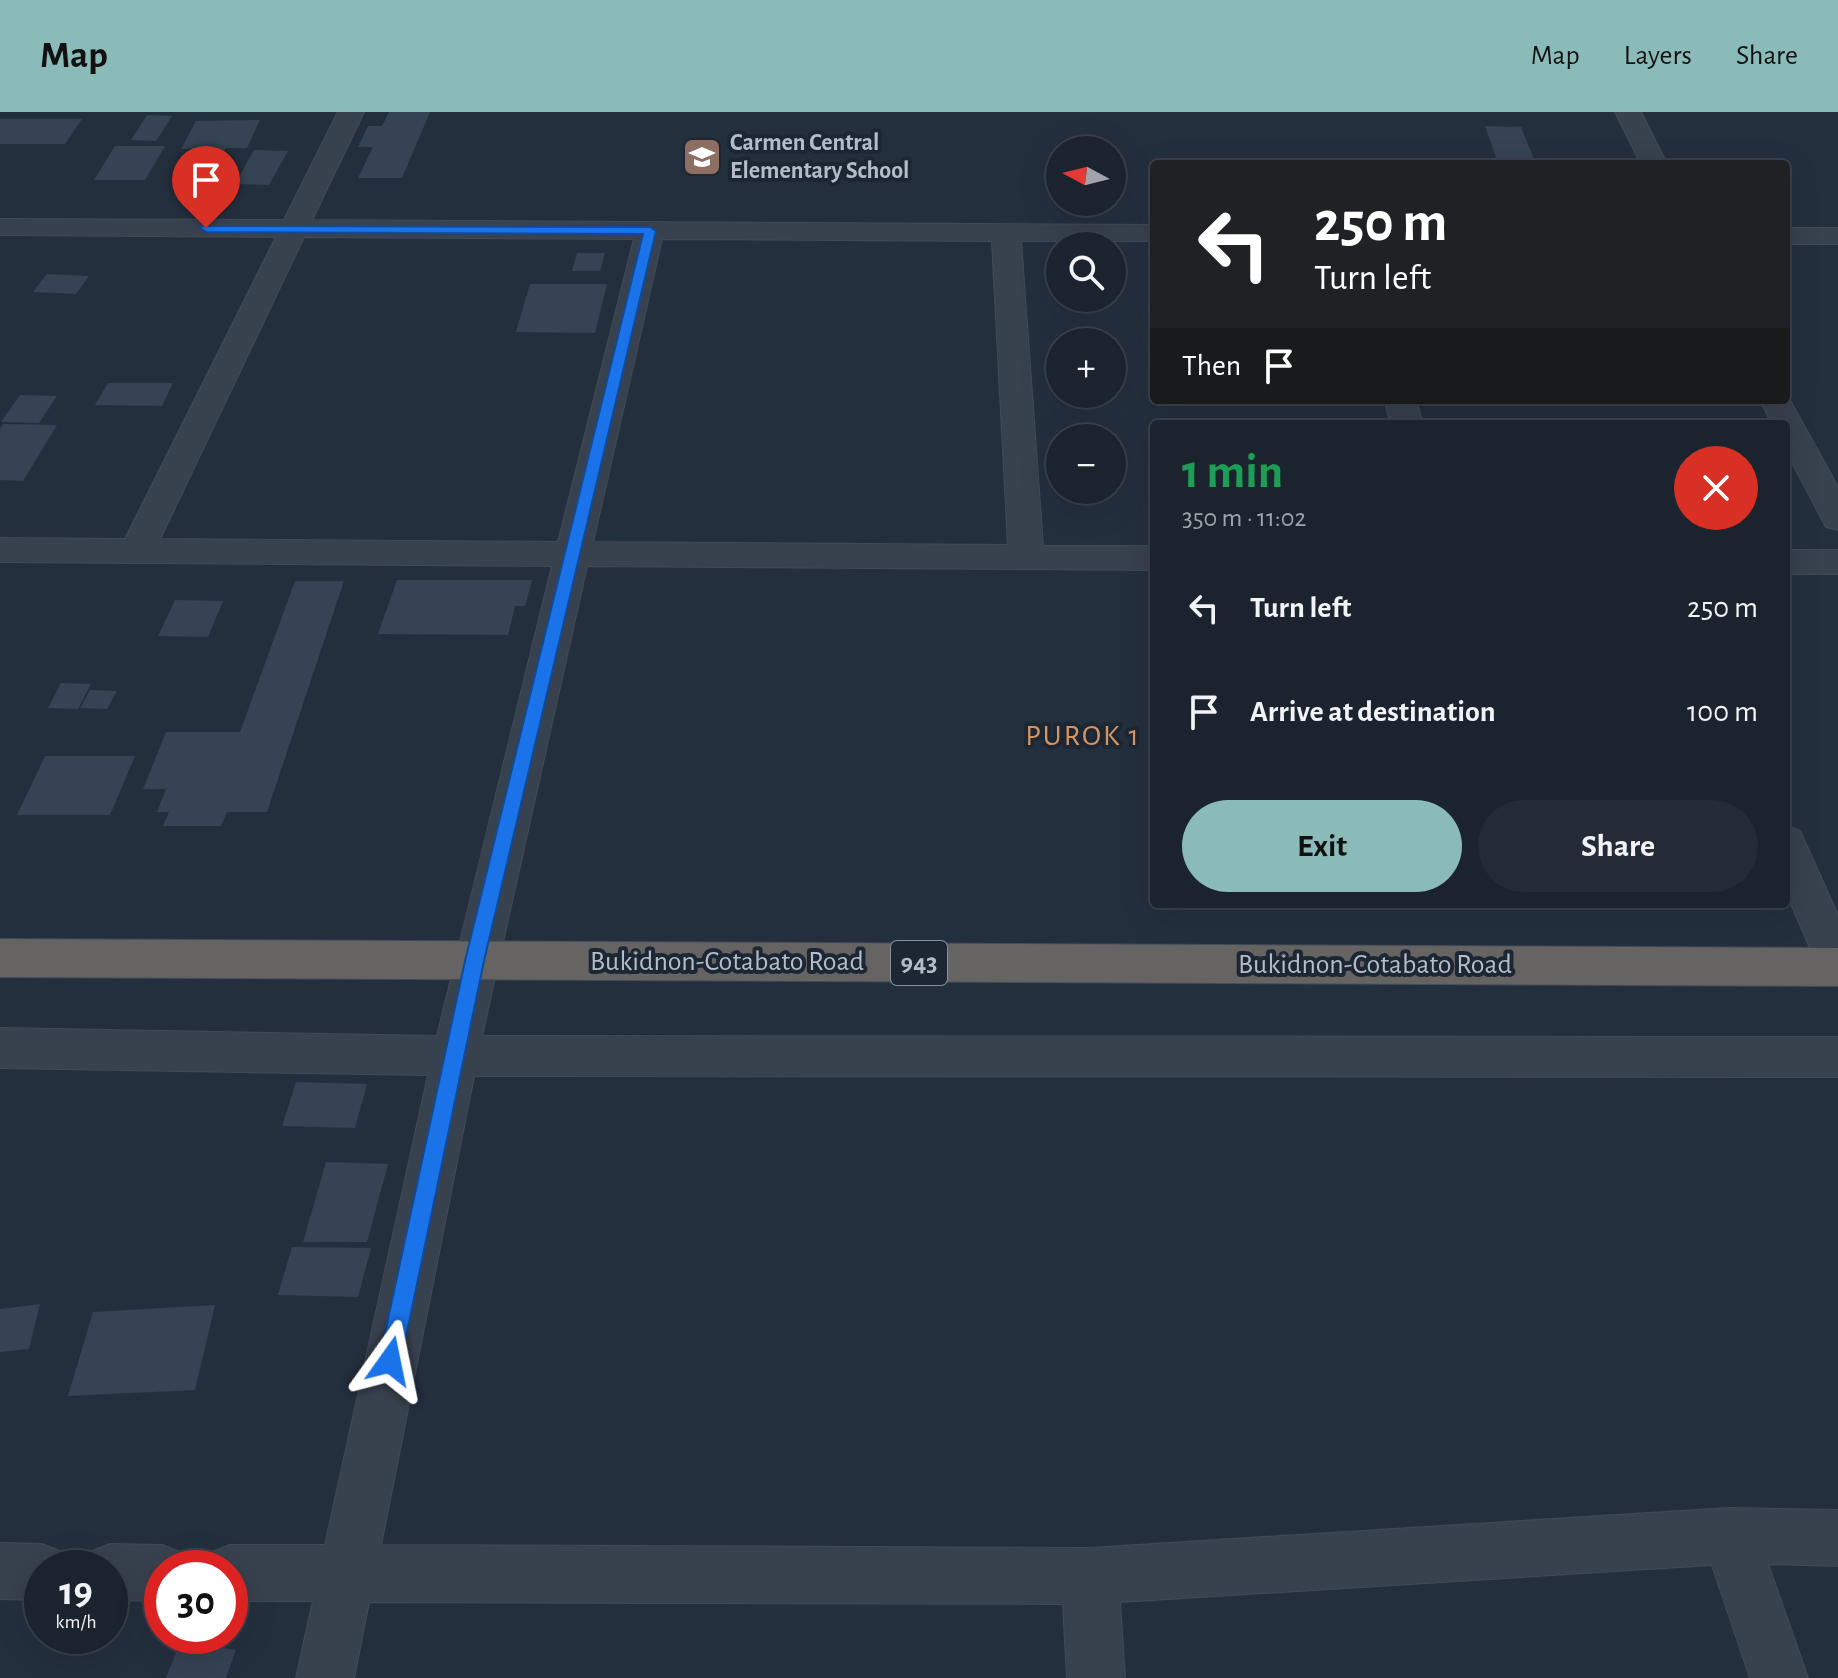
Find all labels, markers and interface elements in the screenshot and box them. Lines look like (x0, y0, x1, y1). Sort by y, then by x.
text: Map (40, 37, 108, 75)
text: Map (1531, 42, 1580, 70)
text: Layers (1624, 42, 1692, 70)
text: Share (1736, 42, 1798, 70)
place label: Carmen Central Elementary School (730, 131, 909, 183)
school or university icon: Carmen Central Elementary School (681, 136, 723, 178)
north arrow (1046, 136, 1126, 216)
map controls (1046, 136, 1126, 504)
pin (172, 146, 240, 228)
icon: arrive (184, 158, 228, 202)
icon: left (1182, 192, 1286, 296)
text: 250 m (1314, 195, 1447, 251)
button: search (1046, 232, 1126, 312)
text: Turn left (1314, 260, 1431, 296)
button: + (1046, 328, 1126, 408)
icon: arrive (1257, 344, 1301, 388)
text: Then (1182, 351, 1241, 381)
button: − (1046, 424, 1126, 504)
button: close (1674, 446, 1758, 530)
text: 1 min (1182, 449, 1283, 497)
text: 350 m · 11:02 (1182, 505, 1306, 531)
icon: left (1182, 586, 1226, 630)
text: Turn left (1250, 593, 1351, 623)
text: 250 m (1687, 593, 1758, 623)
icon: arrive (1182, 690, 1226, 734)
text: Arrive at destination (1250, 697, 1496, 727)
text: 100 m (1687, 697, 1758, 727)
district label: PUROK 1 (1025, 721, 1141, 751)
button: Exit (1182, 800, 1462, 892)
button: Share (1478, 800, 1758, 892)
road number: 943 (891, 941, 947, 985)
street label: Bukidnon-Cotabato Road (590, 948, 864, 976)
street label: Bukidnon-Cotabato Road (1238, 951, 1512, 979)
position arrow (348, 1319, 432, 1403)
speed limit sign: 30 (144, 1550, 248, 1654)
text: 19 (59, 1572, 93, 1612)
text: km/h (55, 1612, 97, 1632)

